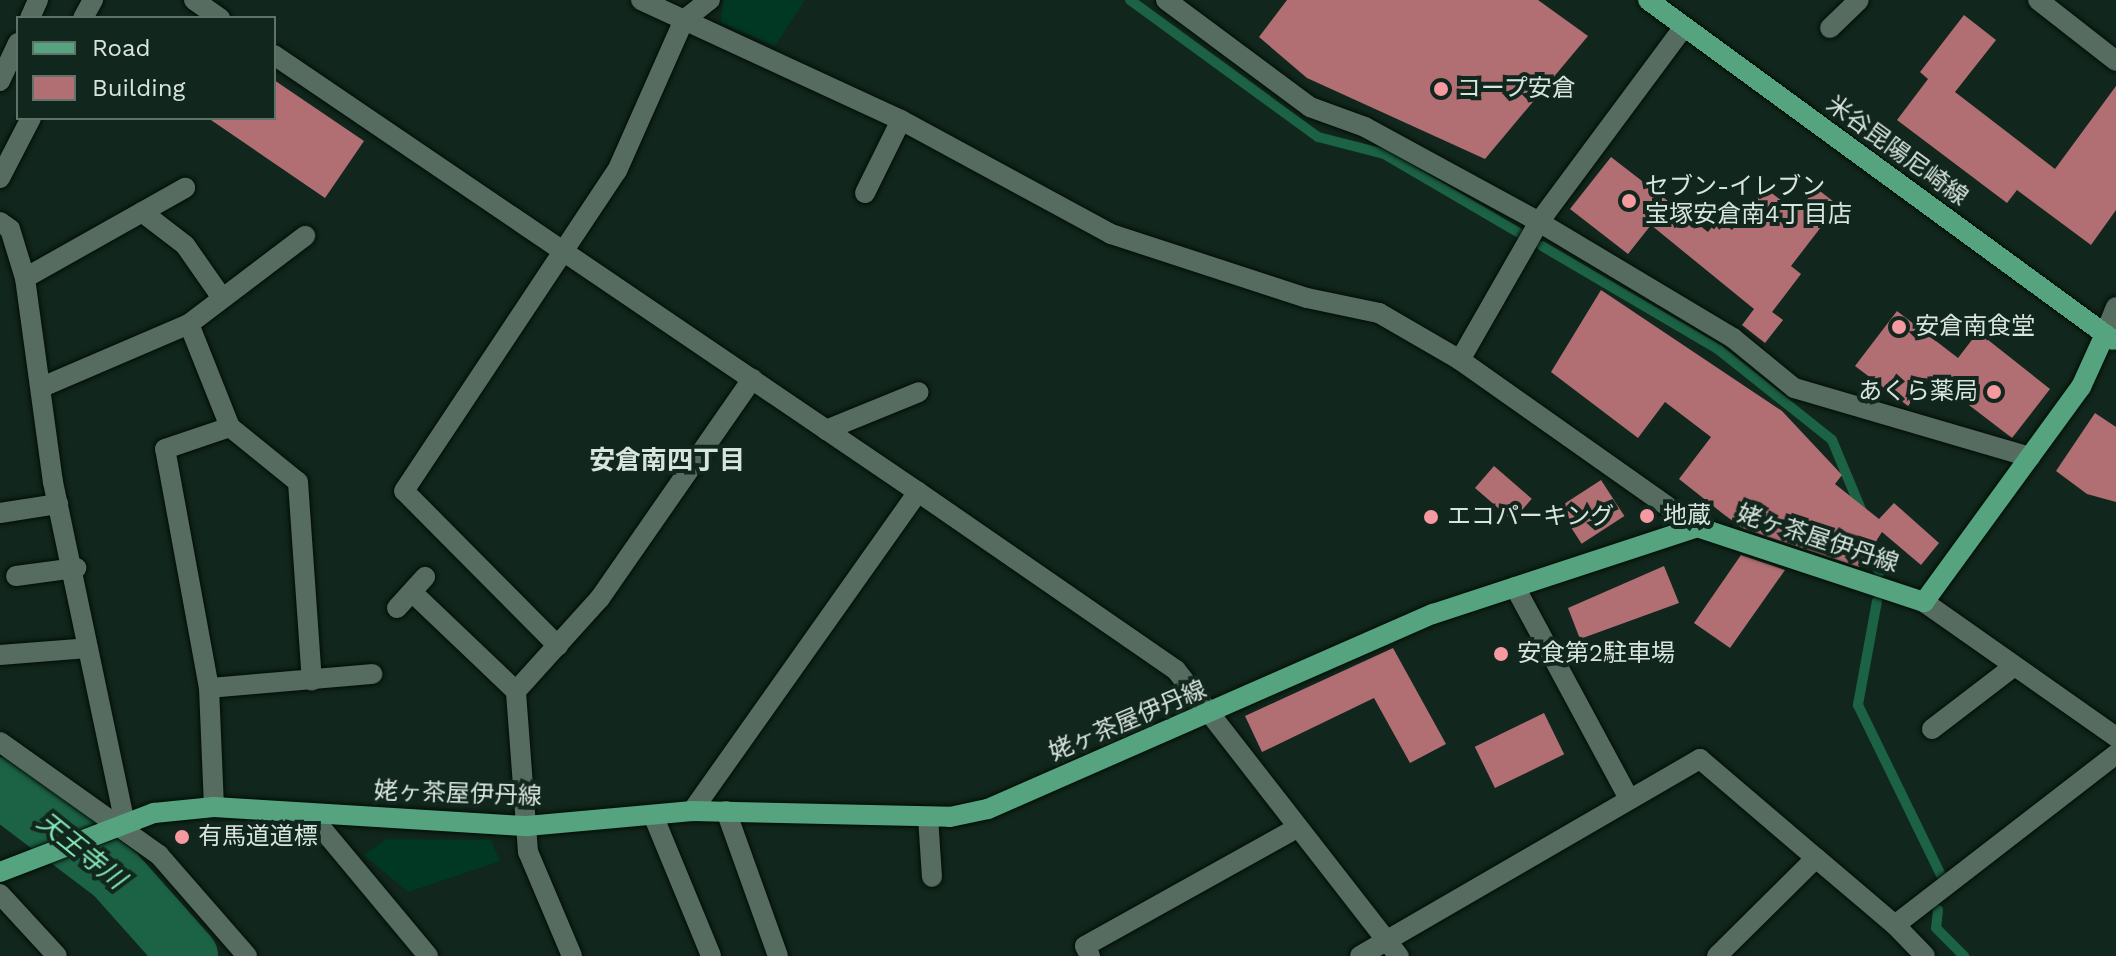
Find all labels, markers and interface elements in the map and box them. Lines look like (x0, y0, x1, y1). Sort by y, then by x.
legend (16, 16, 276, 120)
text: Road (92, 34, 151, 62)
text: Building (92, 74, 185, 102)
place label: コープ安倉 (1457, 75, 1577, 103)
marker: コープ安倉 (1432, 80, 1450, 98)
street label: 米谷昆陽尼崎線 (1821, 90, 1973, 212)
place label: セブン-イレブン 宝塚安倉南4丁目店 (1645, 173, 1852, 229)
marker: セブン-イレブン 宝塚安倉南4丁目店 (1620, 192, 1638, 210)
place label: 安倉南食堂 (1915, 313, 2035, 341)
marker: 安倉南食堂 (1890, 318, 1908, 336)
place label: あくら薬局 (1858, 378, 1978, 406)
marker: あくら薬局 (1985, 383, 2003, 401)
district label: 安倉南四丁目 (589, 445, 745, 477)
street label: 姥ヶ茶屋伊丹線 (1734, 499, 1902, 579)
place label: 地蔵 (1663, 502, 1711, 530)
place label: エコパーキング (1447, 503, 1615, 531)
marker: 地蔵 (1638, 507, 1656, 525)
marker: エコパーキング (1422, 508, 1440, 526)
place label: 安食第2駐車場 (1517, 640, 1675, 668)
marker: 安食第2駐車場 (1492, 645, 1510, 663)
street label: 姥ヶ茶屋伊丹線 (1045, 675, 1211, 767)
street label: 姥ヶ茶屋伊丹線 (374, 777, 542, 811)
water label: 天王寺川 (31, 806, 131, 896)
place label: 有馬道道標 (198, 823, 318, 851)
marker: 有馬道道標 (173, 828, 191, 846)

